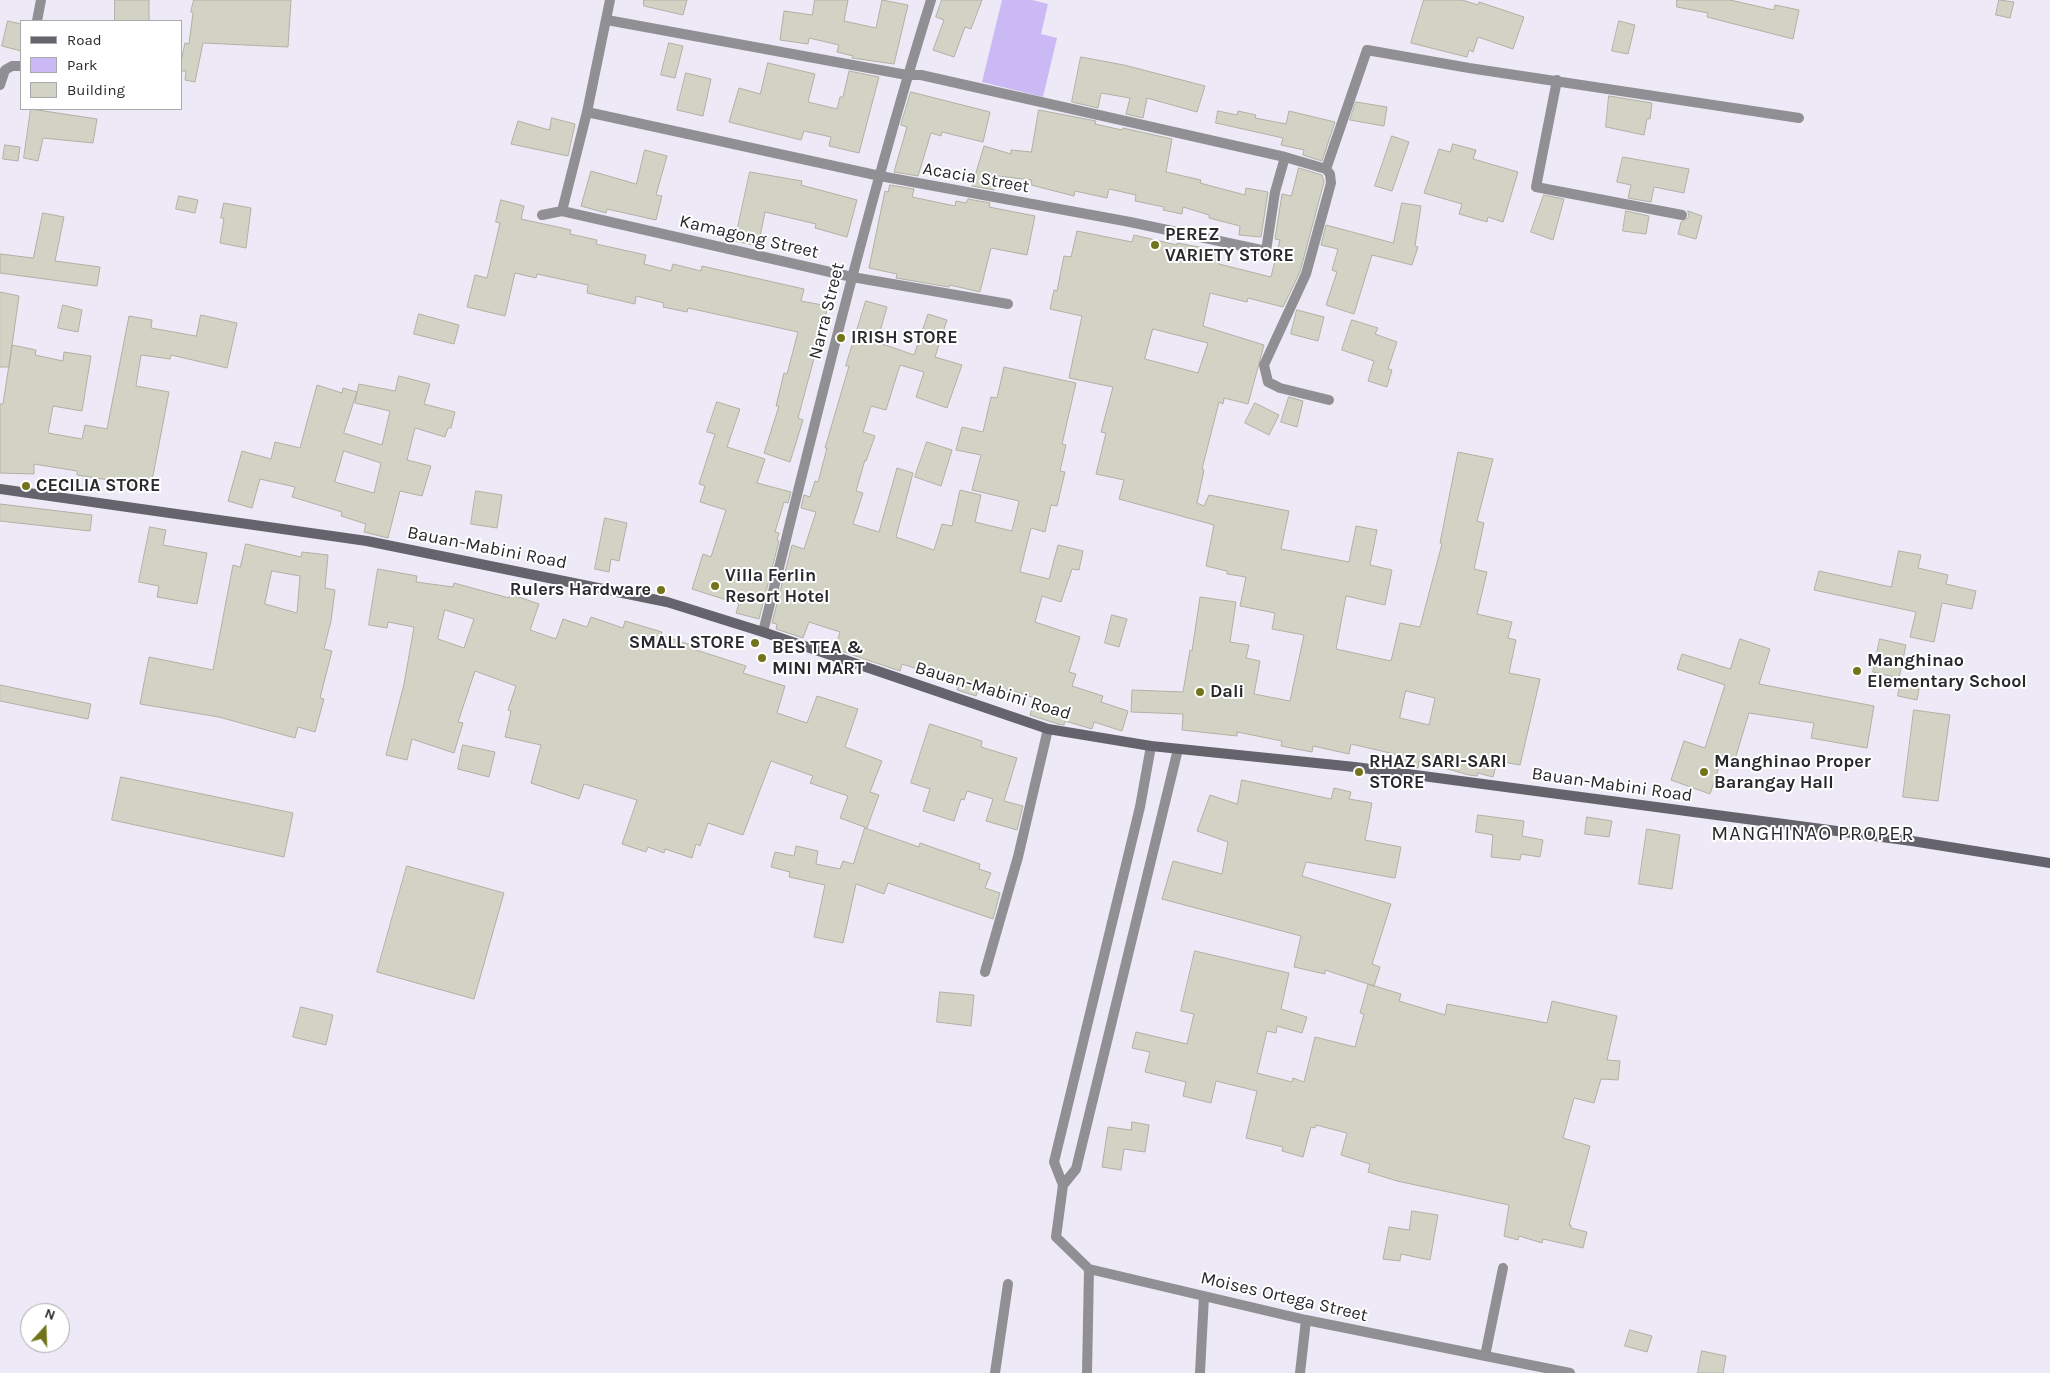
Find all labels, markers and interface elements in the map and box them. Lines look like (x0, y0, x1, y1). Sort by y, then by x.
legend (20, 20, 182, 110)
text: Road (67, 31, 102, 49)
text: Park (67, 56, 97, 74)
text: Building (67, 81, 125, 99)
street label: Acacia Street (921, 158, 1031, 198)
street label: Kamagong Street (677, 210, 821, 264)
place label: PEREZ VARIETY STORE (1165, 224, 1294, 266)
marker: PEREZ VARIETY STORE (1149, 239, 1161, 251)
street label: Narra Street (805, 260, 849, 362)
place label: IRISH STORE (851, 327, 958, 349)
marker: IRISH STORE (835, 332, 847, 344)
place label: CECILIA STORE (36, 475, 160, 497)
marker: CECILIA STORE (20, 480, 32, 492)
street label: Bauan-Mabini Road (405, 522, 569, 574)
place label: Villa Ferlin Resort Hotel (725, 565, 830, 608)
place label: Rulers Hardware (510, 579, 651, 601)
marker: Villa Ferlin Resort Hotel (709, 580, 721, 592)
marker: Rulers Hardware (655, 584, 667, 596)
place label: SMALL STORE (629, 632, 745, 654)
marker: SMALL STORE (749, 637, 761, 649)
place label: BES TEA & MINI MART (772, 637, 864, 680)
place label: Manghinao Elementary School (1867, 650, 2027, 692)
marker: BES TEA & MINI MART (756, 652, 768, 664)
street label: Bauan-Mabini Road (912, 657, 1074, 725)
marker: Manghinao Elementary School (1851, 665, 1863, 677)
place label: Dali (1210, 681, 1244, 703)
marker: Dali (1194, 686, 1206, 698)
place label: RHAZ SARI-SARI STORE (1369, 751, 1507, 794)
place label: Manghinao Proper Barangay Hall (1714, 751, 1871, 794)
street label: Bauan-Mabini Road (1530, 763, 1694, 807)
marker: RHAZ SARI-SARI STORE (1353, 766, 1365, 778)
marker: Manghinao Proper Barangay Hall (1698, 766, 1710, 778)
district label: MANGHINAO PROPER (1709, 822, 1917, 846)
street label: Moises Ortega Street (1198, 1267, 1370, 1327)
north arrow (20, 1303, 70, 1353)
text: N (42, 1305, 58, 1324)

